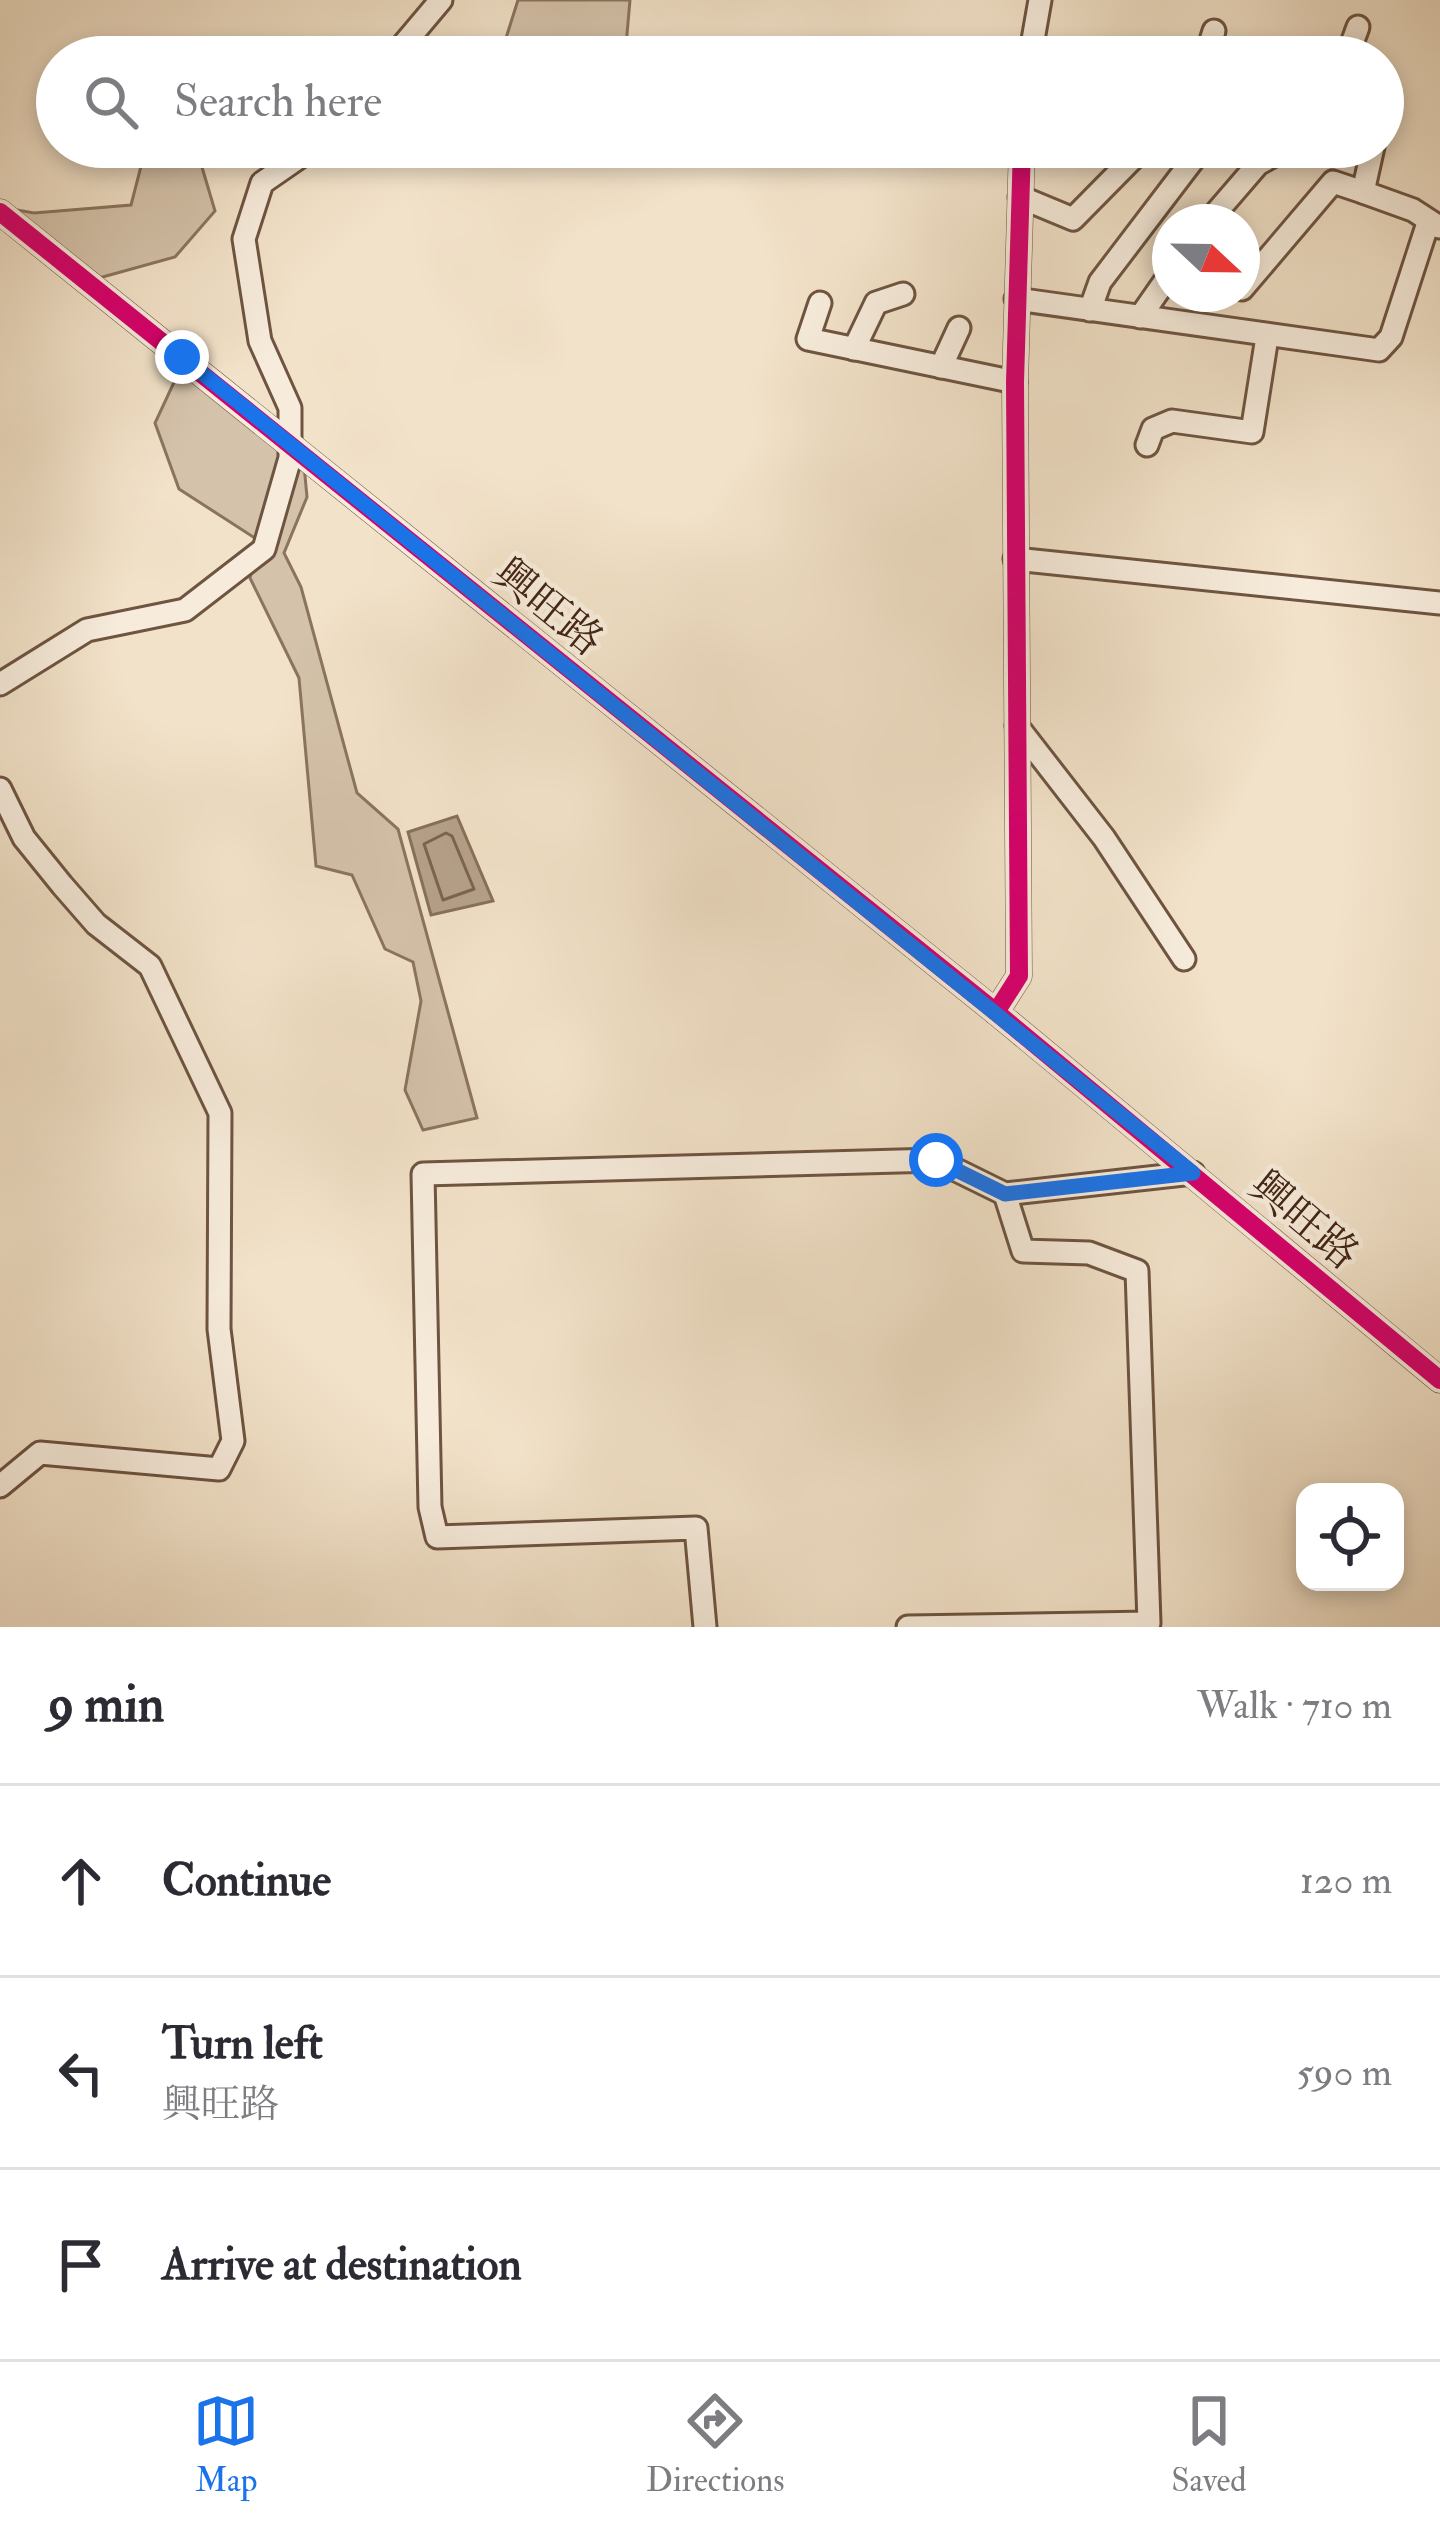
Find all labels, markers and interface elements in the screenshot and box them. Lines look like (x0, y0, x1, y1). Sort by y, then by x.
search box (36, 36, 1404, 168)
icon: search (78, 69, 144, 135)
text: Search here (174, 74, 382, 130)
north arrow (1152, 204, 1260, 312)
route end (155, 330, 209, 384)
street label: 興旺路 (482, 548, 613, 667)
route start (909, 1133, 963, 1187)
street label: 興旺路 (1239, 1160, 1369, 1281)
map controls (1296, 1483, 1404, 1591)
button: locate (1296, 1483, 1404, 1591)
text: 9 min (48, 1673, 164, 1737)
text: Walk · 710 m (1197, 1681, 1392, 1730)
icon: ahead (48, 1848, 114, 1914)
text: Continue (162, 1853, 331, 1909)
text: 120 m (1300, 1856, 1392, 1905)
text: Turn left (162, 2016, 323, 2072)
icon: left (48, 2040, 114, 2106)
text: 590 m (1296, 2048, 1392, 2097)
text: 興旺路 (162, 2080, 279, 2129)
icon: arrive (48, 2232, 114, 2298)
text: Arrive at destination (162, 2237, 522, 2293)
tab: Map (193, 2388, 259, 2501)
tab: Directions (646, 2388, 785, 2501)
tab: Saved (1171, 2388, 1247, 2501)

